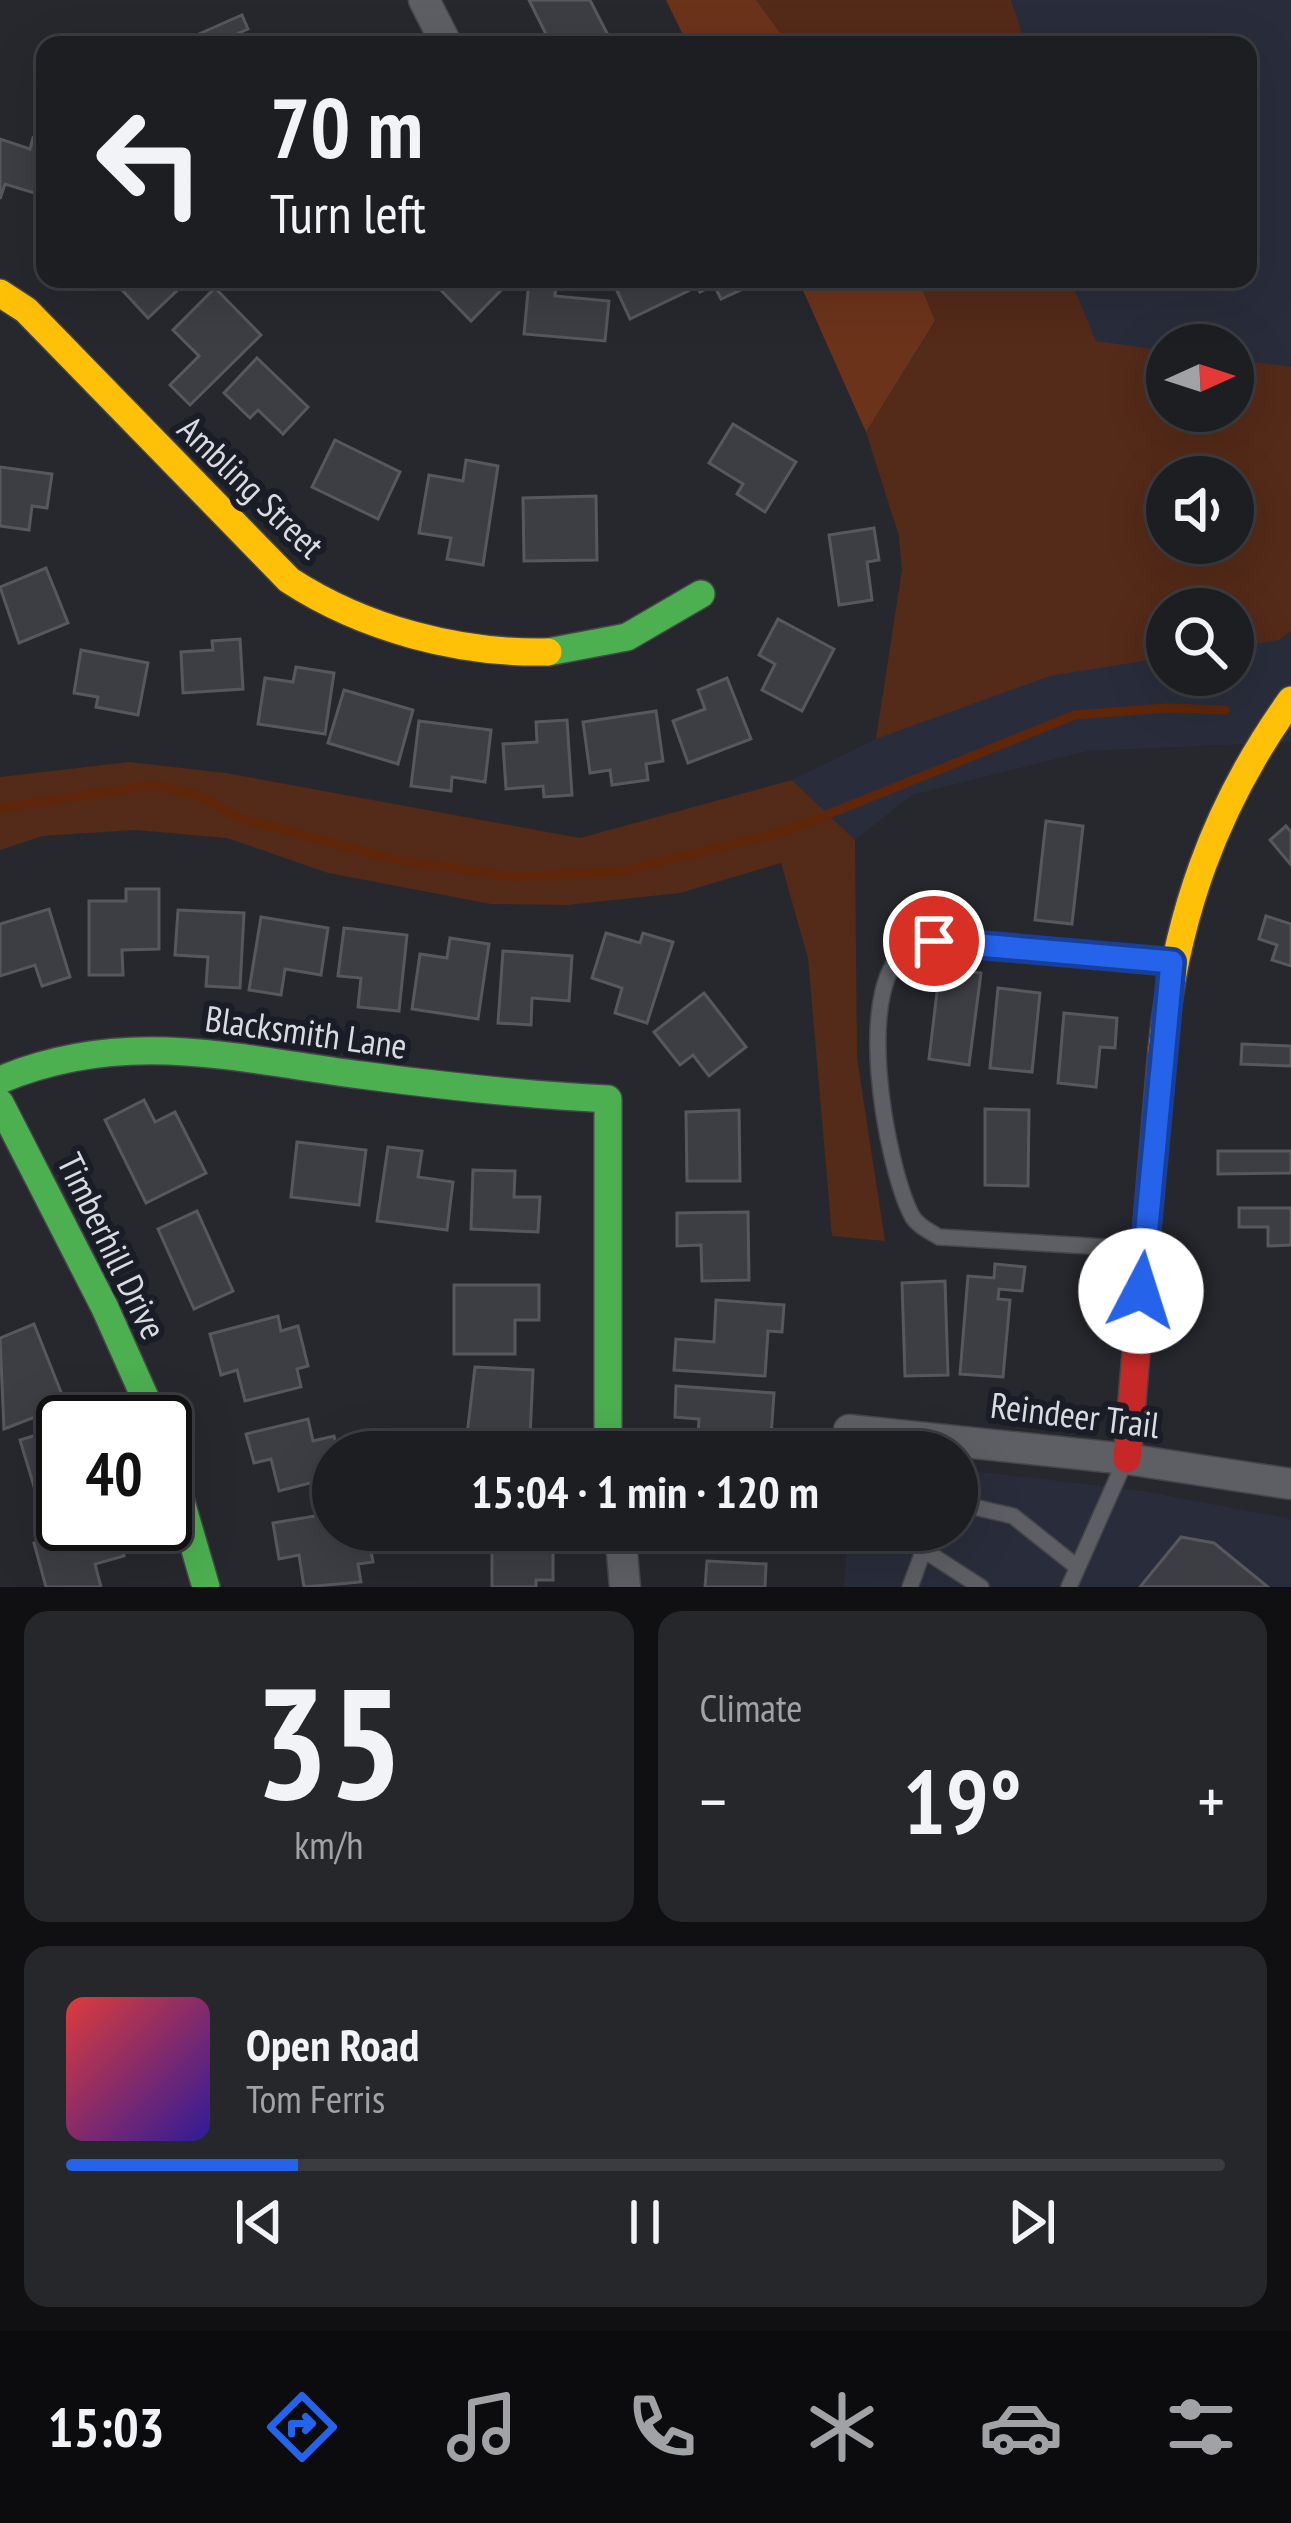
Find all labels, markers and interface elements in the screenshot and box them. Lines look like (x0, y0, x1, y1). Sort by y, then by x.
text: 70 m (270, 72, 423, 181)
icon: left (72, 84, 228, 240)
text: Turn left (270, 178, 426, 248)
north arrow (1146, 324, 1254, 432)
map controls (1146, 324, 1254, 696)
street label: Ambling Street (168, 405, 335, 568)
button: sound (1146, 456, 1254, 564)
button: search (1146, 588, 1254, 696)
pin (883, 890, 985, 992)
icon: arrive (901, 908, 967, 974)
street label: Blacksmith Lane (202, 994, 410, 1069)
street label: Timberhill Drive (47, 1145, 178, 1346)
position arrow (1078, 1228, 1204, 1354)
street label: Reindeer Trail (988, 1381, 1163, 1448)
speed limit sign: 40 (36, 1395, 192, 1551)
text: 15:04 · 1 min · 120 m (471, 1462, 819, 1520)
text: 35 (254, 1640, 403, 1842)
text: Climate (700, 1682, 802, 1733)
text: 19° (903, 1742, 1022, 1859)
text: − (700, 1758, 727, 1843)
text: + (1198, 1758, 1225, 1843)
text: km/h (294, 1819, 363, 1870)
text: Open Road (246, 2015, 419, 2073)
text: Tom Ferris (246, 2073, 385, 2124)
icon: previous (226, 2189, 292, 2255)
icon: pause (612, 2189, 678, 2255)
icon: next (999, 2189, 1065, 2255)
icon: directions (260, 2385, 344, 2469)
icon: music (440, 2385, 524, 2469)
icon: phone (620, 2385, 704, 2469)
icon: climate (800, 2385, 884, 2469)
icon: car (979, 2385, 1063, 2469)
icon: filters (1159, 2385, 1243, 2469)
text: 15:03 (48, 2392, 165, 2462)

